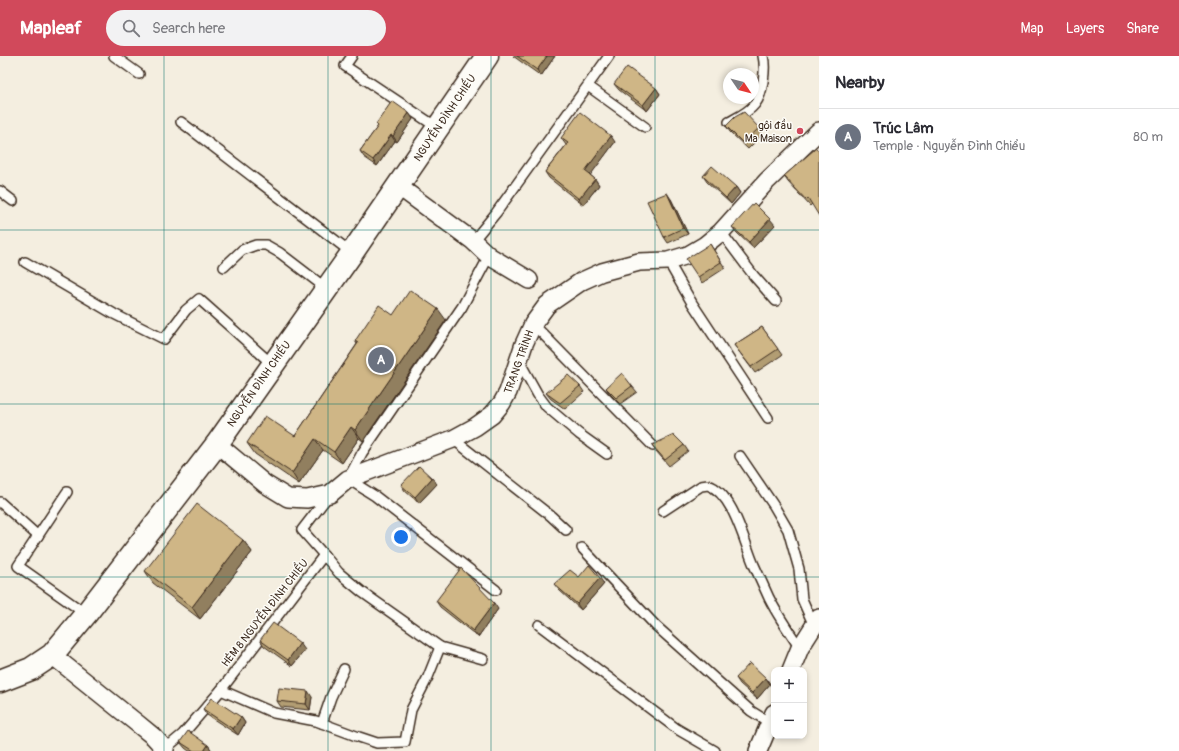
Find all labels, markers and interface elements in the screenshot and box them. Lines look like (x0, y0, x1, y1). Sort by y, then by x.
search box (106, 10, 386, 46)
text: Mapleaf (20, 16, 82, 40)
icon: search (120, 17, 142, 39)
text: Search here (152, 19, 225, 38)
text: Map (1021, 20, 1044, 37)
text: Layers (1066, 20, 1104, 37)
text: Share (1126, 20, 1159, 37)
north arrow (723, 68, 759, 104)
street label: NGUYỄN ĐÌNH CHIỂU (409, 71, 479, 164)
text: Nearby (835, 72, 884, 93)
place label: gội đầu Ma Maison (745, 118, 792, 145)
text: Trúc Lâm (873, 119, 934, 138)
marker: gội đầu Ma Maison (795, 126, 805, 136)
text: A (844, 129, 852, 145)
text: 80 m (1133, 129, 1163, 145)
text: Temple · Nguyễn Đình Chiểu (873, 138, 1025, 154)
street label: TRẠNG TRÌNH (501, 328, 537, 396)
street label: NGUYỄN ĐÌNH CHIỂU (223, 337, 294, 429)
pin: A (368, 345, 394, 375)
your location (391, 527, 411, 547)
street label: HẺM 8 NGUYỄN ĐÌNH CHIỂU (217, 555, 311, 669)
map controls (771, 667, 807, 739)
button: + (771, 667, 807, 703)
button: − (771, 703, 807, 739)

